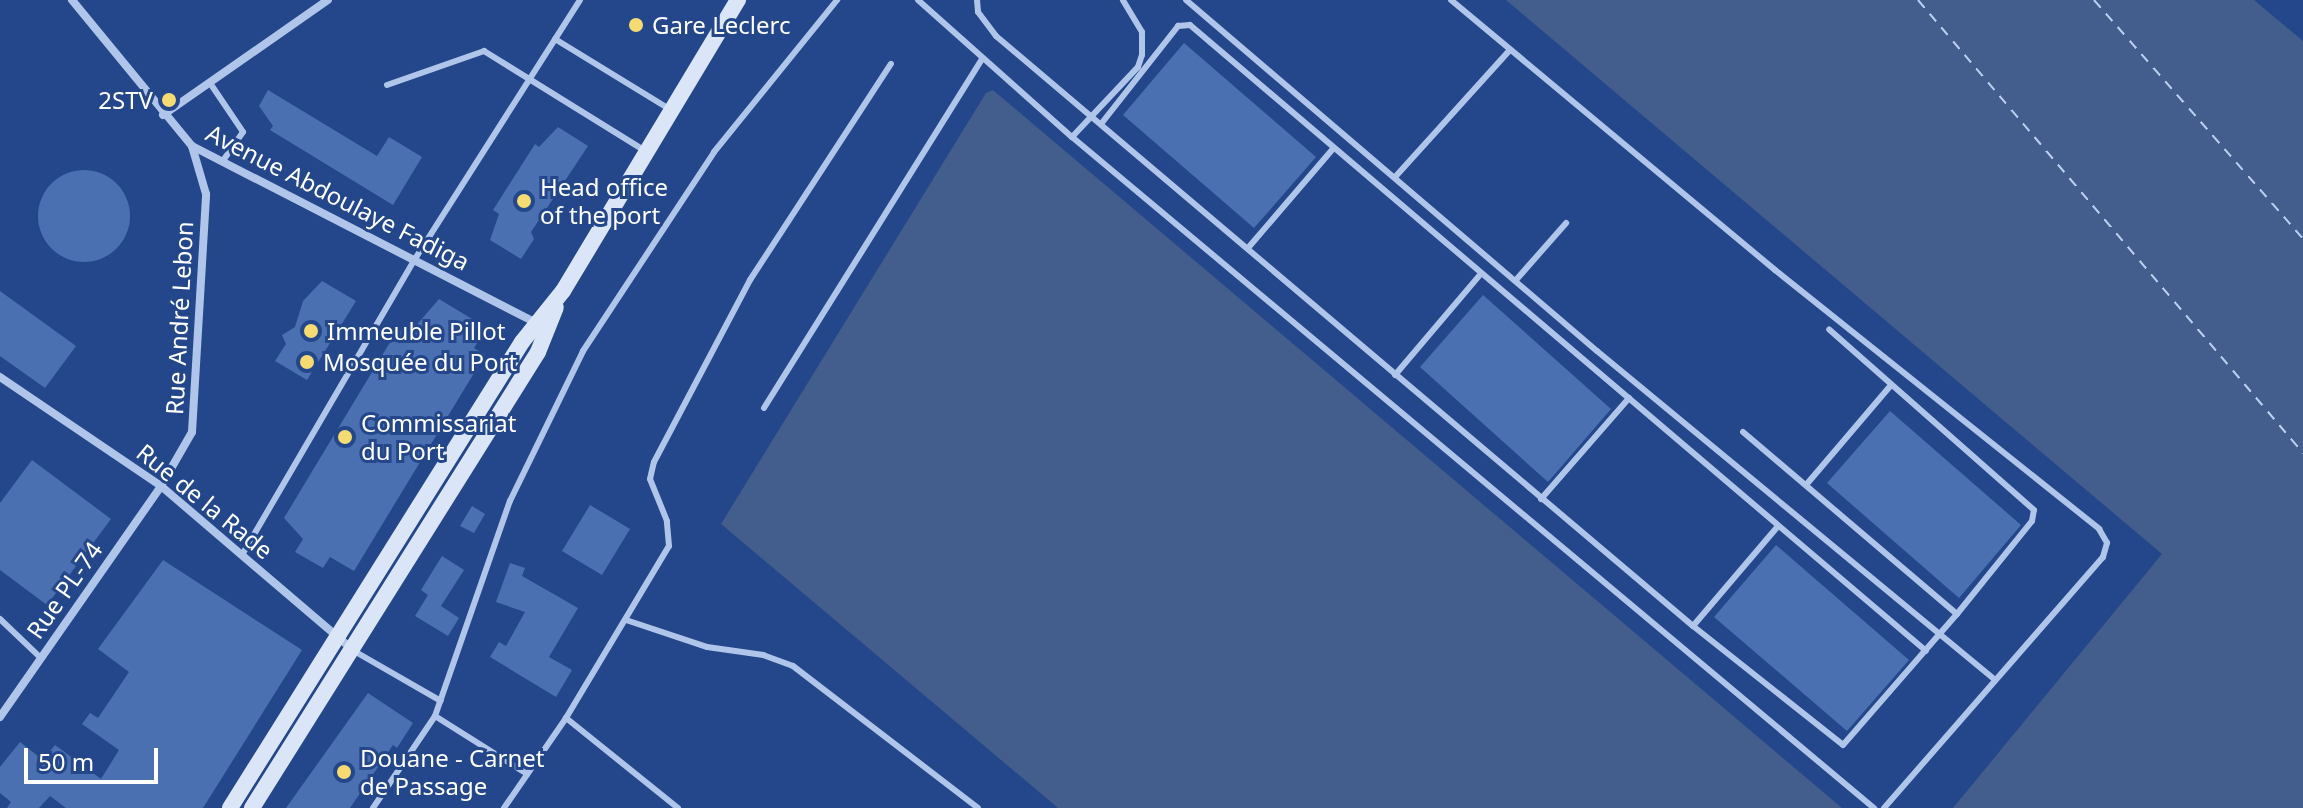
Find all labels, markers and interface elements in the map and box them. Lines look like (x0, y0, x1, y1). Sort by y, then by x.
place label: Gare Leclerc (652, 11, 790, 39)
marker: Gare Leclerc (627, 16, 645, 34)
place label: 2STV (98, 86, 153, 114)
marker: 2STV (160, 91, 178, 109)
street label: Avenue Abdoulaye Fadiga (202, 118, 474, 276)
place label: Head office of the port (540, 173, 668, 229)
marker: Head office of the port (515, 192, 533, 210)
street label: Rue André Lebon (160, 220, 198, 416)
place label: Immeuble Pillot (327, 317, 505, 345)
marker: Immeuble Pillot (302, 322, 320, 340)
place label: Mosquée du Port (323, 348, 517, 376)
marker: Mosquée du Port (298, 353, 316, 371)
place label: Commissariat du Port (361, 409, 516, 465)
marker: Commissariat du Port (336, 428, 354, 446)
street label: Rue de la Rade (131, 437, 279, 565)
street label: Rue PL-74 (20, 536, 108, 644)
scale bar (28, 732, 162, 782)
place label: Douane - Carnet de Passage (360, 744, 544, 800)
text: 50 m (38, 745, 94, 778)
marker: Douane - Carnet de Passage (335, 763, 353, 781)

